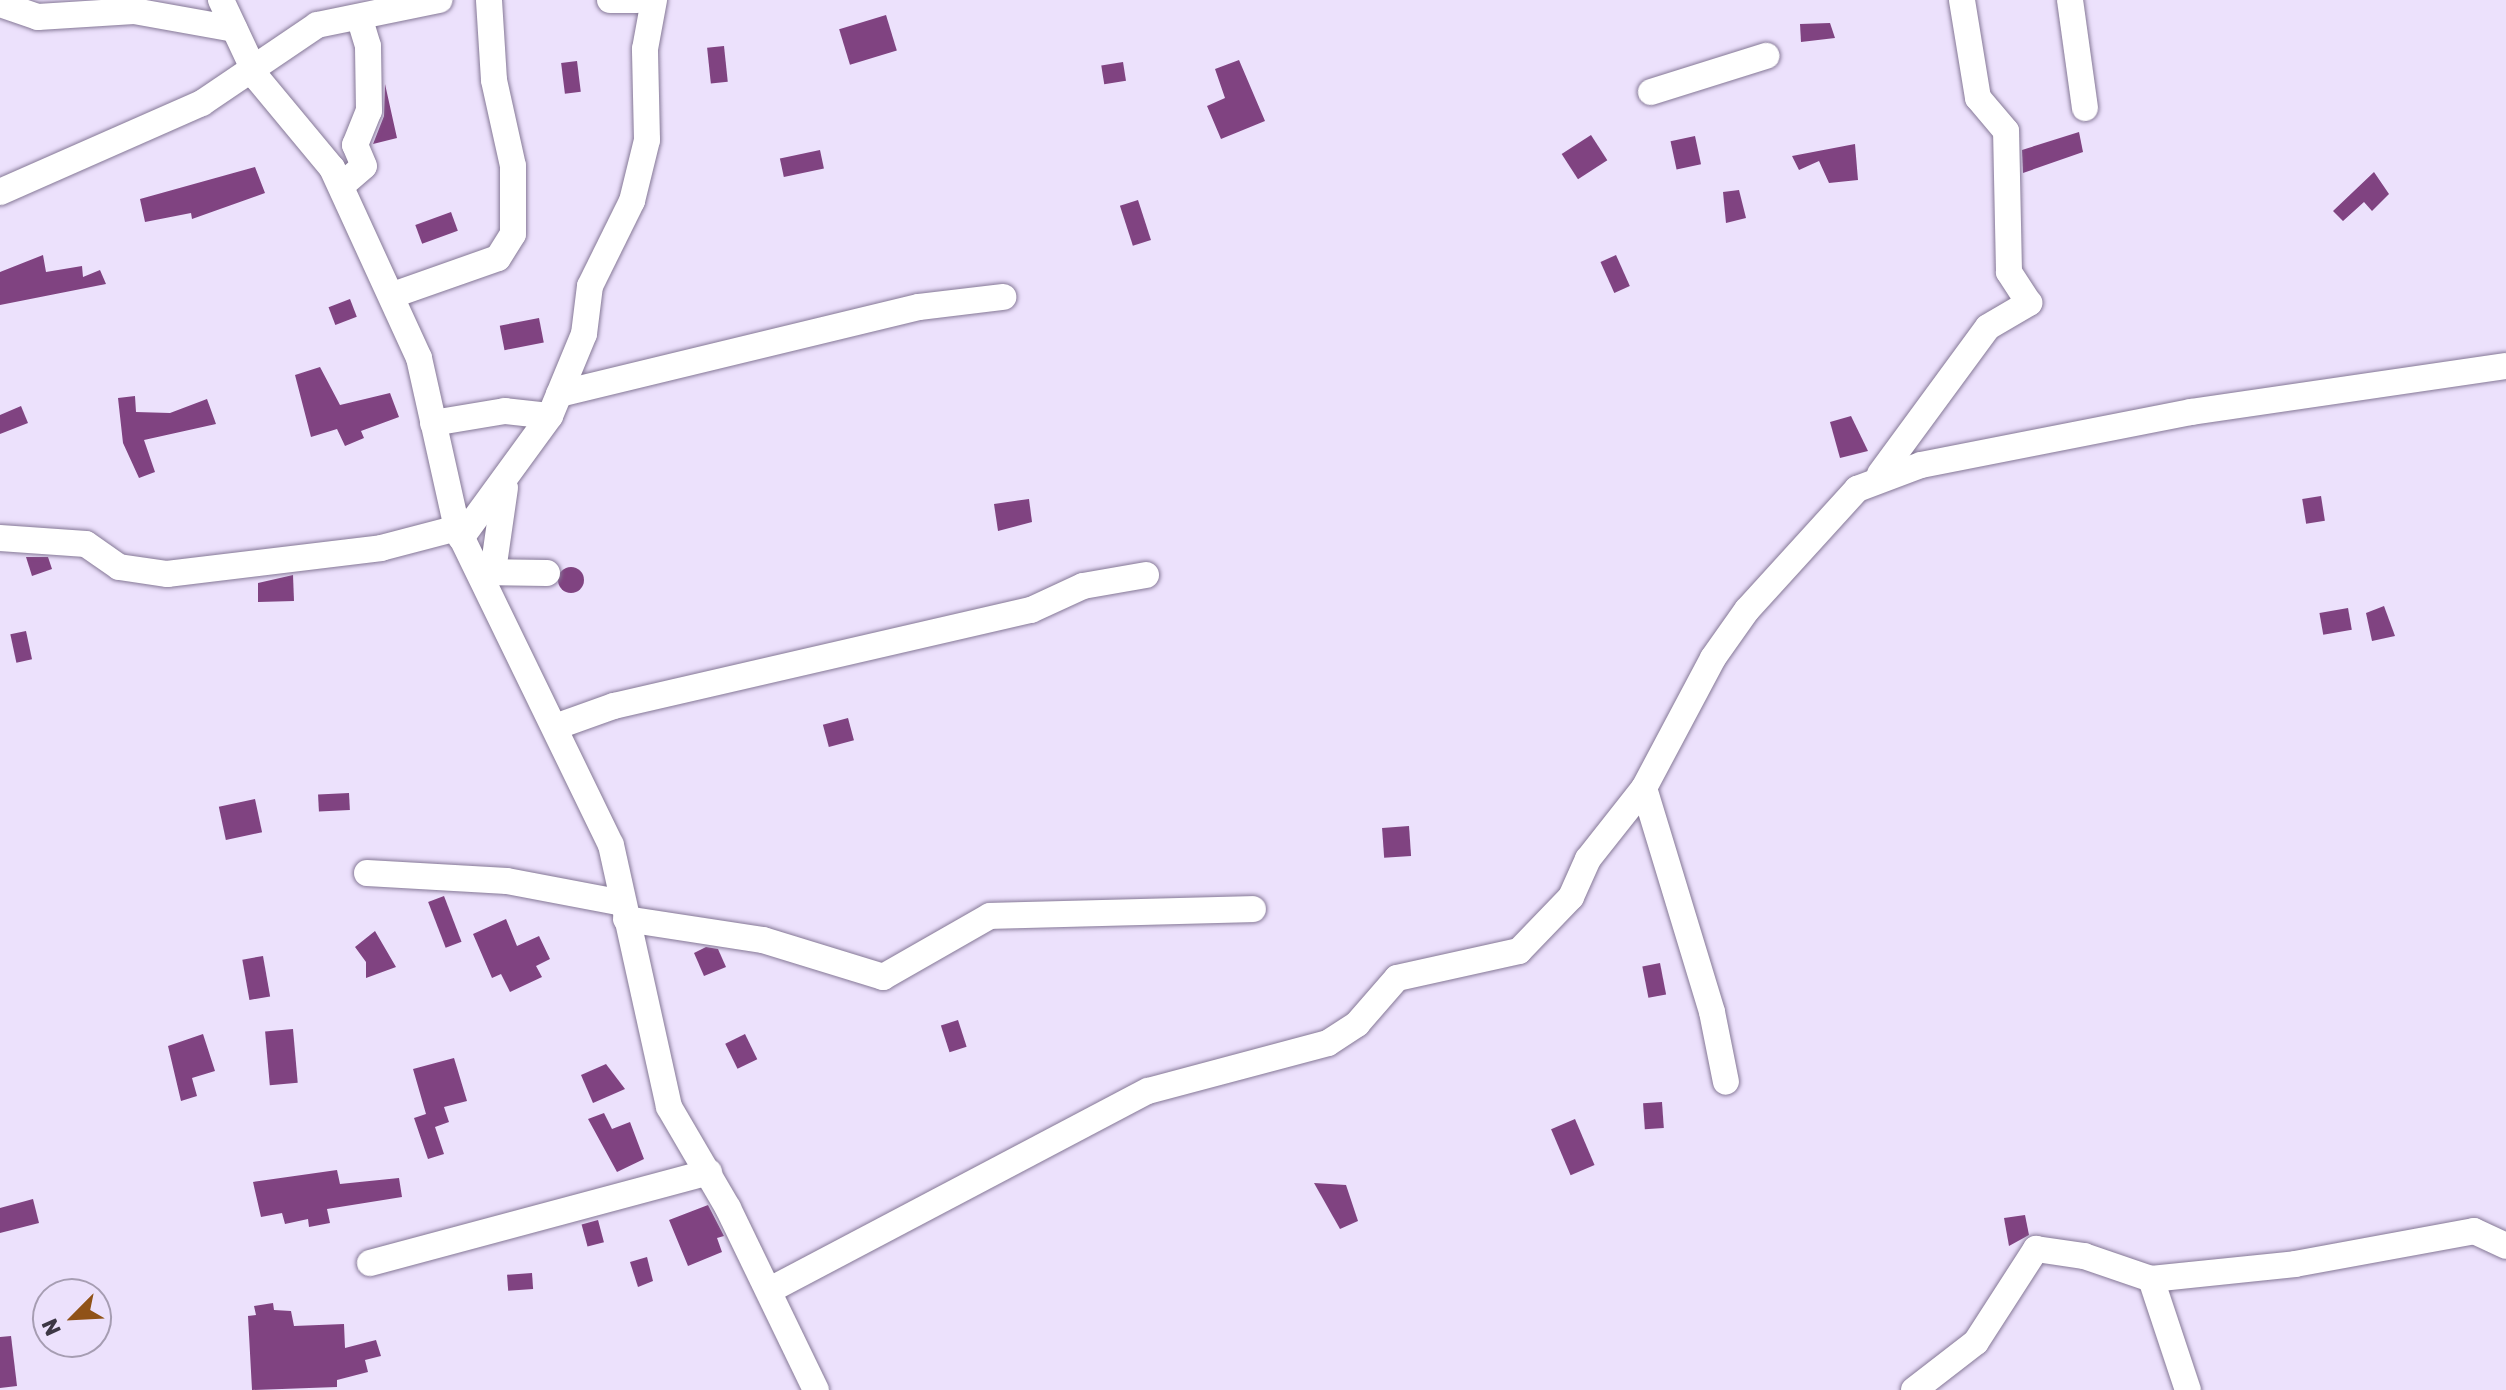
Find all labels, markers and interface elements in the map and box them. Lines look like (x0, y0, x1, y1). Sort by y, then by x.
north arrow (32, 1278, 112, 1358)
text: N (36, 1314, 67, 1340)

